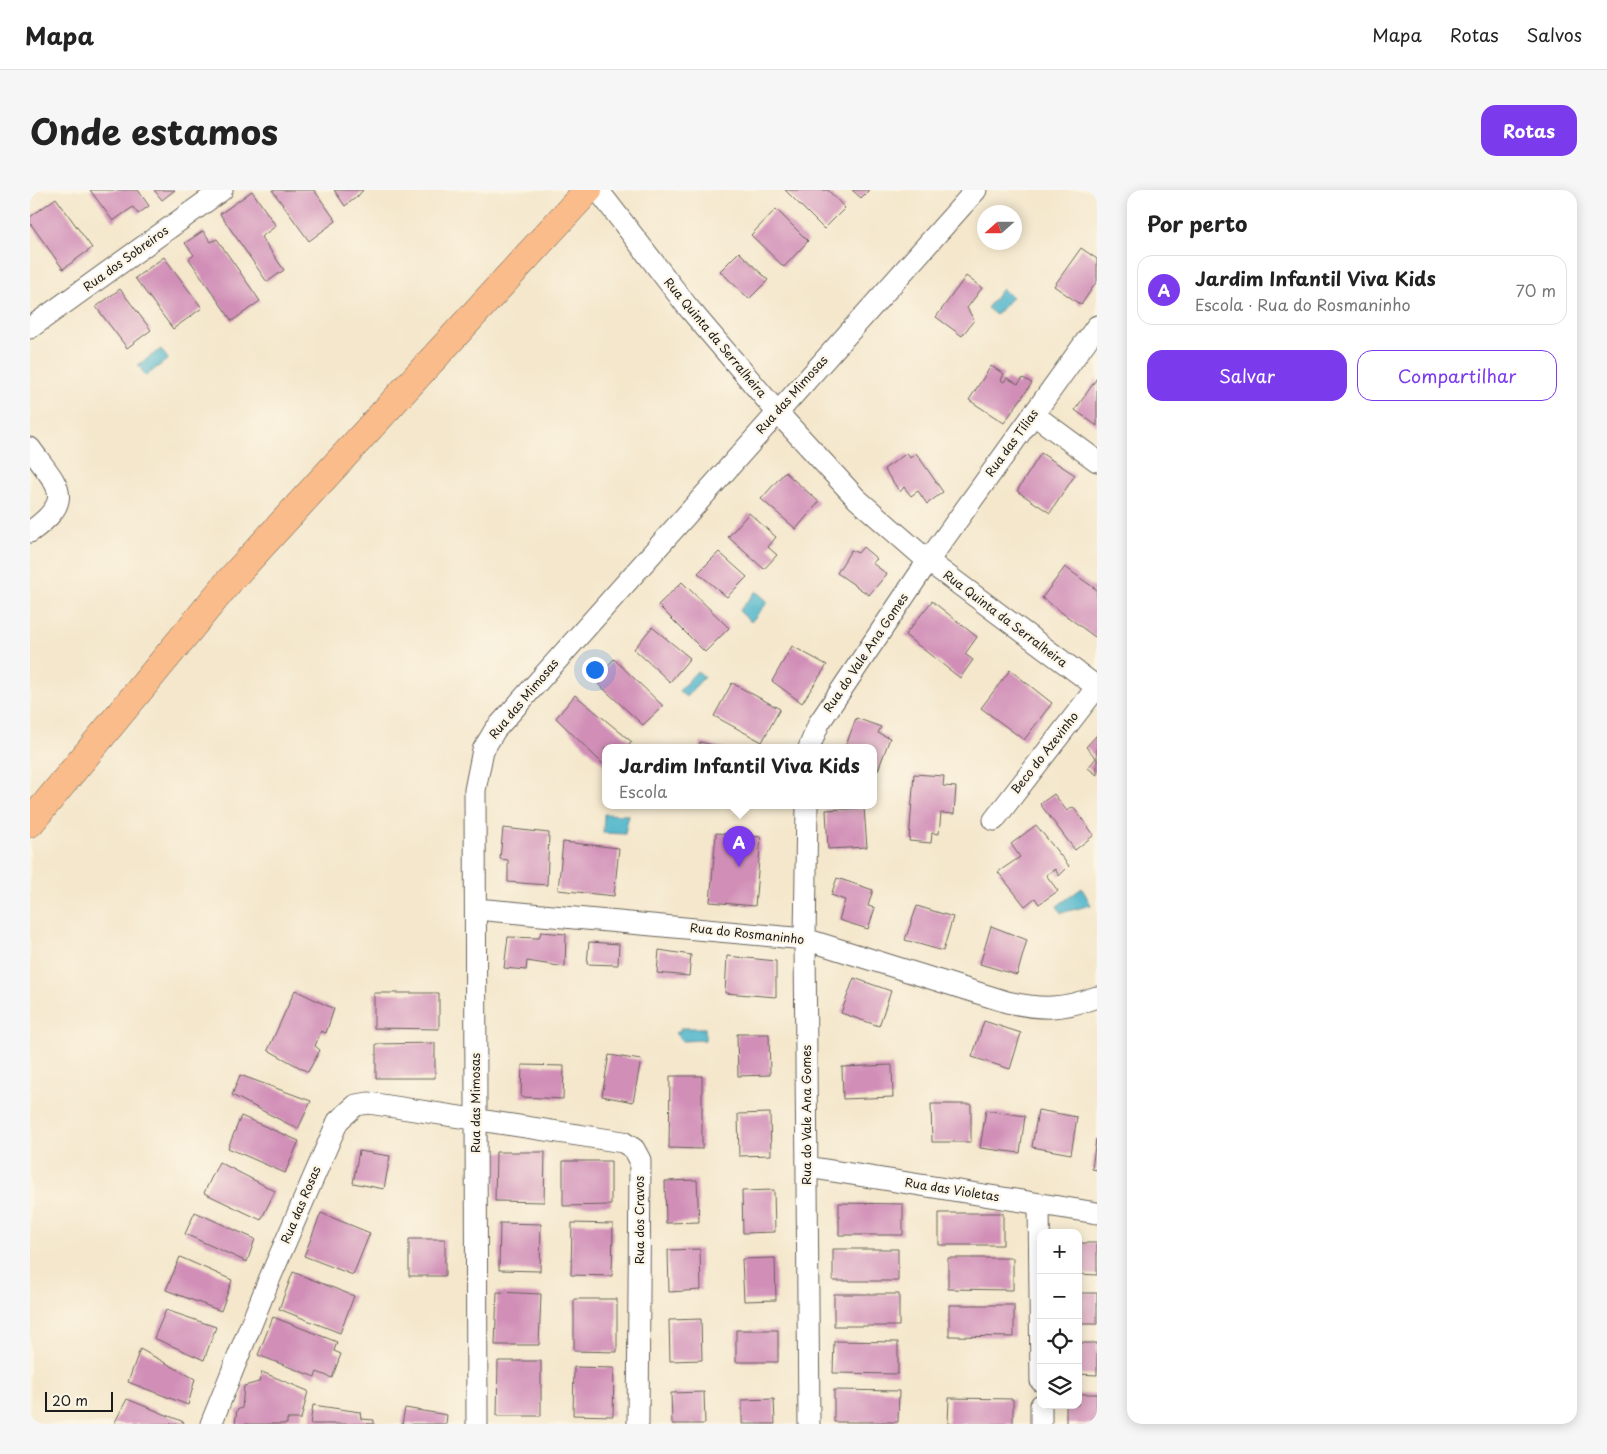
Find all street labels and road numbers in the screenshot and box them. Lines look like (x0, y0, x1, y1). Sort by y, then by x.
street label: Rua dos Sobreiros (79, 221, 172, 295)
street label: Rua Quinta da Serralheira (660, 274, 772, 401)
street label: Rua das Mimosas (751, 351, 832, 437)
street label: Rua das Tílias (980, 404, 1042, 480)
street label: Rua Quinta da Serralheira (940, 565, 1072, 671)
street label: Rua do Vale Ana Gomes (819, 589, 912, 716)
street label: Rua das Mimosas (484, 654, 563, 742)
street label: Beco do Azevinho (1006, 707, 1082, 797)
street label: Rua do Rosmaninho (689, 918, 805, 948)
street label: Rua do Vale Ana Gomes (797, 1044, 815, 1185)
street label: Rua das Mimosas (466, 1053, 484, 1153)
street label: Rua das Rosas (276, 1163, 325, 1246)
street label: Rua das Violetas (904, 1173, 1001, 1205)
street label: Rua dos Cravos (630, 1175, 648, 1264)

